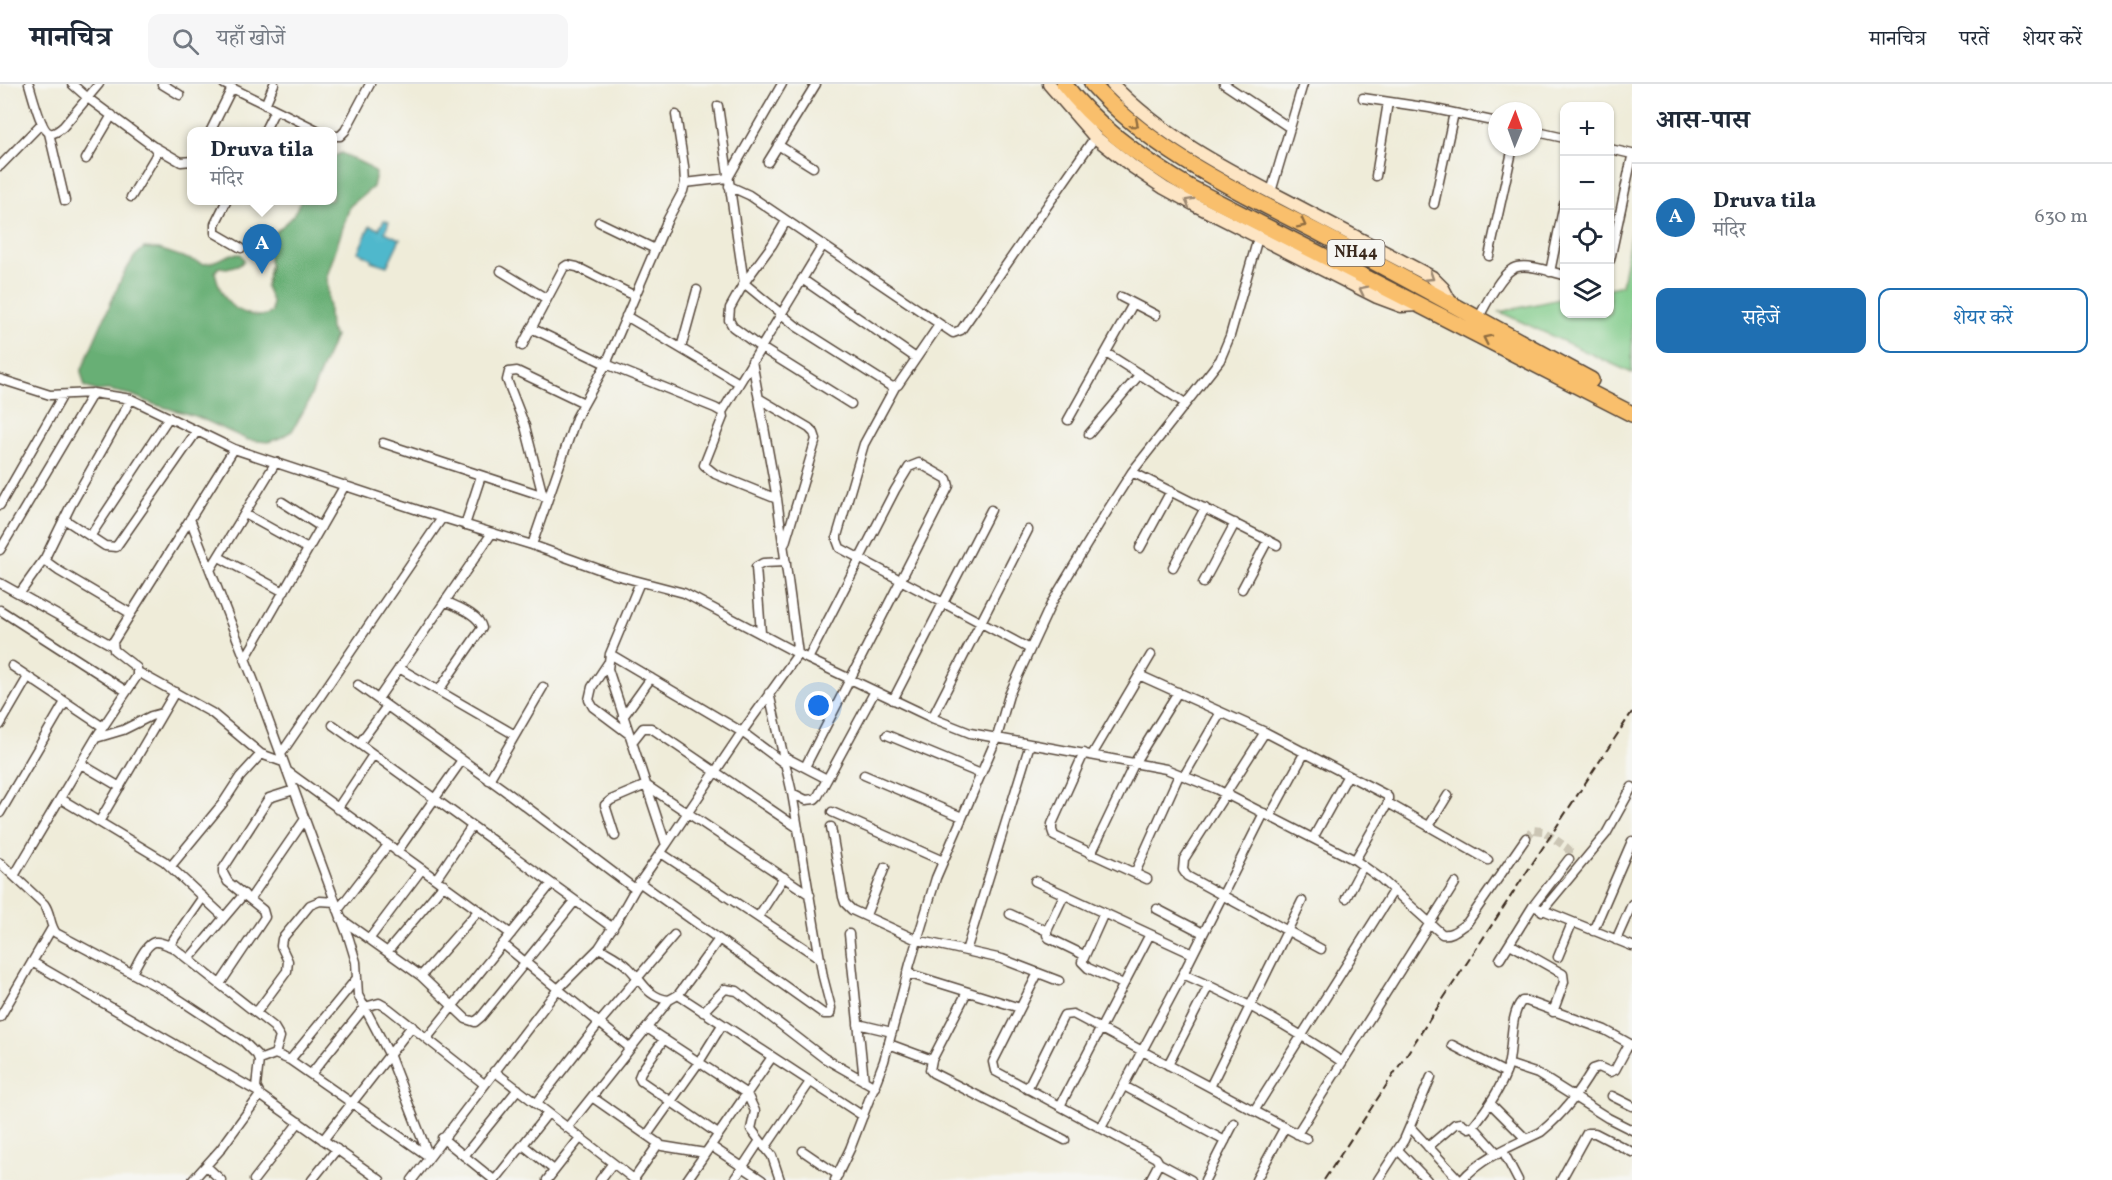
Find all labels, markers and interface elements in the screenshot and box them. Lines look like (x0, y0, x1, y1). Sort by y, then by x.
search box (148, 14, 568, 68)
text: मानचित्र (30, 19, 112, 58)
text: यहाँ खोजें (217, 24, 285, 55)
icon: search (169, 25, 202, 58)
text: मानचित्र (1869, 25, 1926, 54)
text: परतें (1959, 25, 1989, 54)
text: शेयर करें (2022, 25, 2082, 54)
north arrow (1488, 102, 1542, 156)
map controls (1560, 102, 1614, 318)
button: + (1560, 102, 1614, 156)
text: आस-पास (1656, 103, 1750, 139)
one-way arrow (1128, 116, 1139, 127)
popup (187, 127, 337, 205)
text: Druva tila (210, 135, 314, 166)
button: − (1560, 156, 1614, 210)
text: मंदिर (210, 166, 243, 194)
text: Druva tila (1713, 186, 1816, 217)
one-way arrow (1185, 198, 1195, 209)
text: A (1668, 203, 1683, 231)
text: 630 m (2035, 203, 2088, 231)
button: locate (1560, 210, 1614, 264)
one-way arrow (1295, 217, 1306, 228)
text: मंदिर (1713, 217, 1746, 245)
pin: A (242, 224, 282, 274)
road number: NH44 (1328, 240, 1384, 266)
button: layers (1560, 264, 1614, 318)
one-way arrow (1423, 270, 1434, 281)
one-way arrow (1359, 286, 1370, 297)
button: सहेजें (1656, 288, 1866, 353)
button: शेयर करें (1878, 288, 2088, 353)
one-way arrow (1482, 334, 1493, 346)
your location (804, 691, 833, 720)

